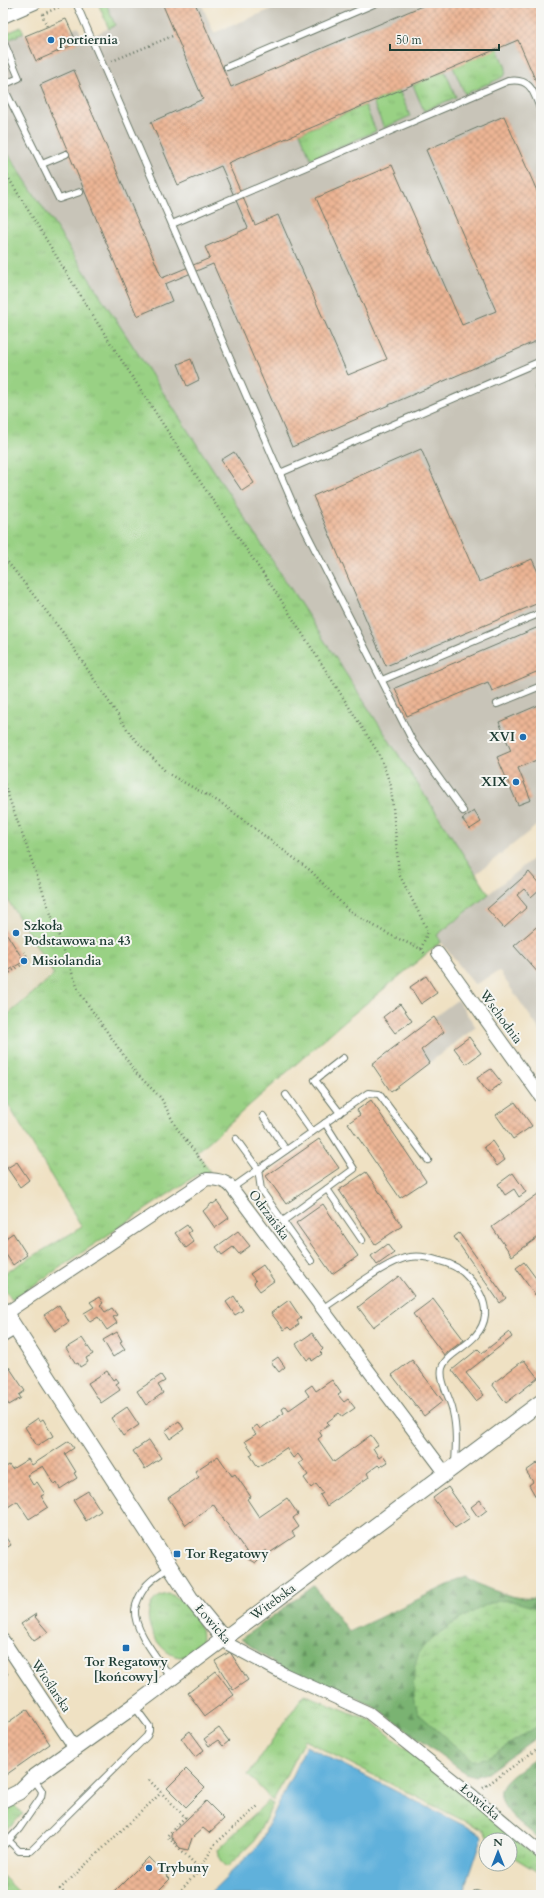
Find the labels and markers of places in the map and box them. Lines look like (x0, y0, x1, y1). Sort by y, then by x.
place label: portiernia (59, 31, 118, 49)
marker: portiernia (46, 35, 56, 45)
place label: XVI (489, 728, 515, 746)
marker: XVI (518, 732, 528, 742)
place label: XIX (481, 773, 508, 791)
marker: XIX (511, 777, 521, 787)
place label: Szkoła Podstawowa na 43 (24, 917, 131, 950)
marker: Szkoła Podstawowa na 43 (11, 928, 21, 938)
place label: Misiolandia (32, 952, 102, 970)
marker: Misiolandia (19, 956, 29, 966)
place label: Tor Regatowy (185, 1545, 269, 1563)
marker: Tor Regatowy (172, 1549, 182, 1559)
marker: Tor Regatowy [końcowy] (121, 1643, 131, 1653)
place label: Tor Regatowy [końcowy] (84, 1653, 168, 1686)
place label: Trybuny (157, 1859, 209, 1877)
marker: Trybuny (144, 1863, 154, 1873)

